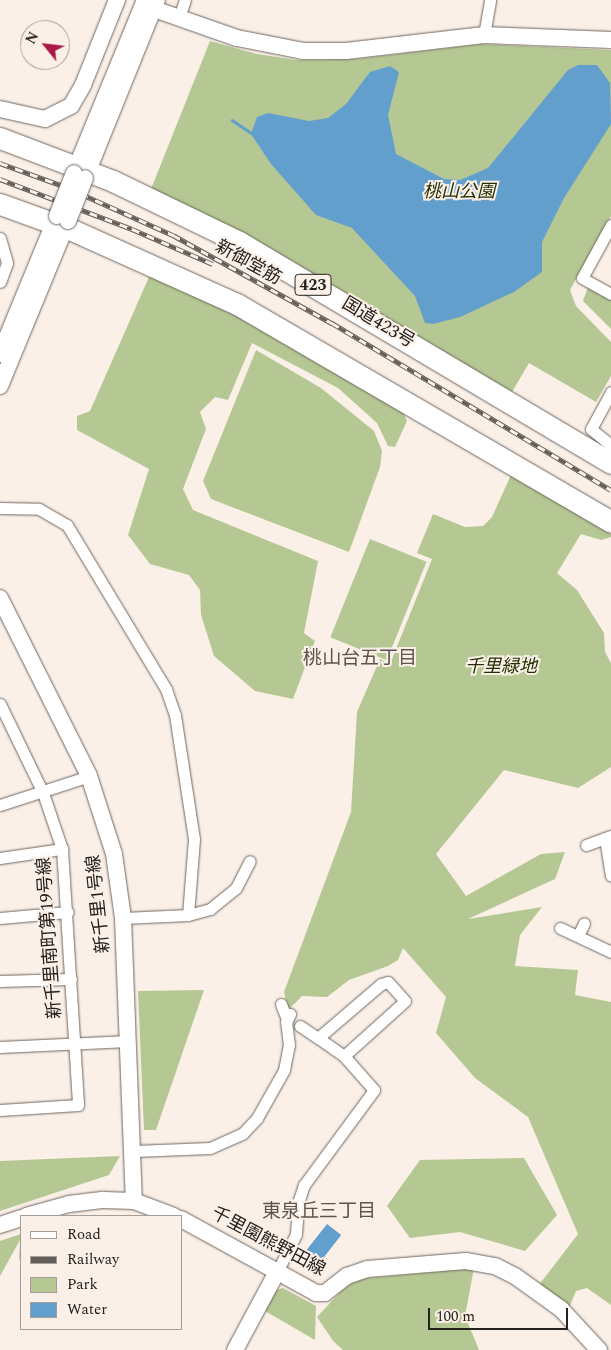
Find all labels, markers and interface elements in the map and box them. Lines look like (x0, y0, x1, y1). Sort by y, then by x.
north arrow (20, 20, 70, 70)
text: N (20, 28, 44, 48)
park label: 桃山公園 (423, 181, 495, 203)
street label: 新御堂筋 (211, 236, 285, 290)
road number: 423 (294, 272, 332, 298)
street label: 国道423号 (338, 293, 418, 353)
district label: 桃山台五丁目 (303, 648, 417, 670)
park label: 千里緑地 (465, 656, 537, 678)
street label: 新千里1号線 (83, 854, 115, 954)
street label: 新千里南町第19号線 (34, 856, 66, 1020)
district label: 東泉丘三丁目 (262, 1201, 376, 1223)
street label: 千里園熊野田線 (207, 1203, 329, 1281)
legend (20, 1215, 182, 1330)
text: Road (67, 1223, 101, 1246)
text: Railway (67, 1248, 119, 1271)
text: Park (67, 1273, 98, 1296)
text: Water (67, 1298, 107, 1321)
scale bar (431, 1298, 571, 1330)
text: 100 m (436, 1305, 475, 1328)

